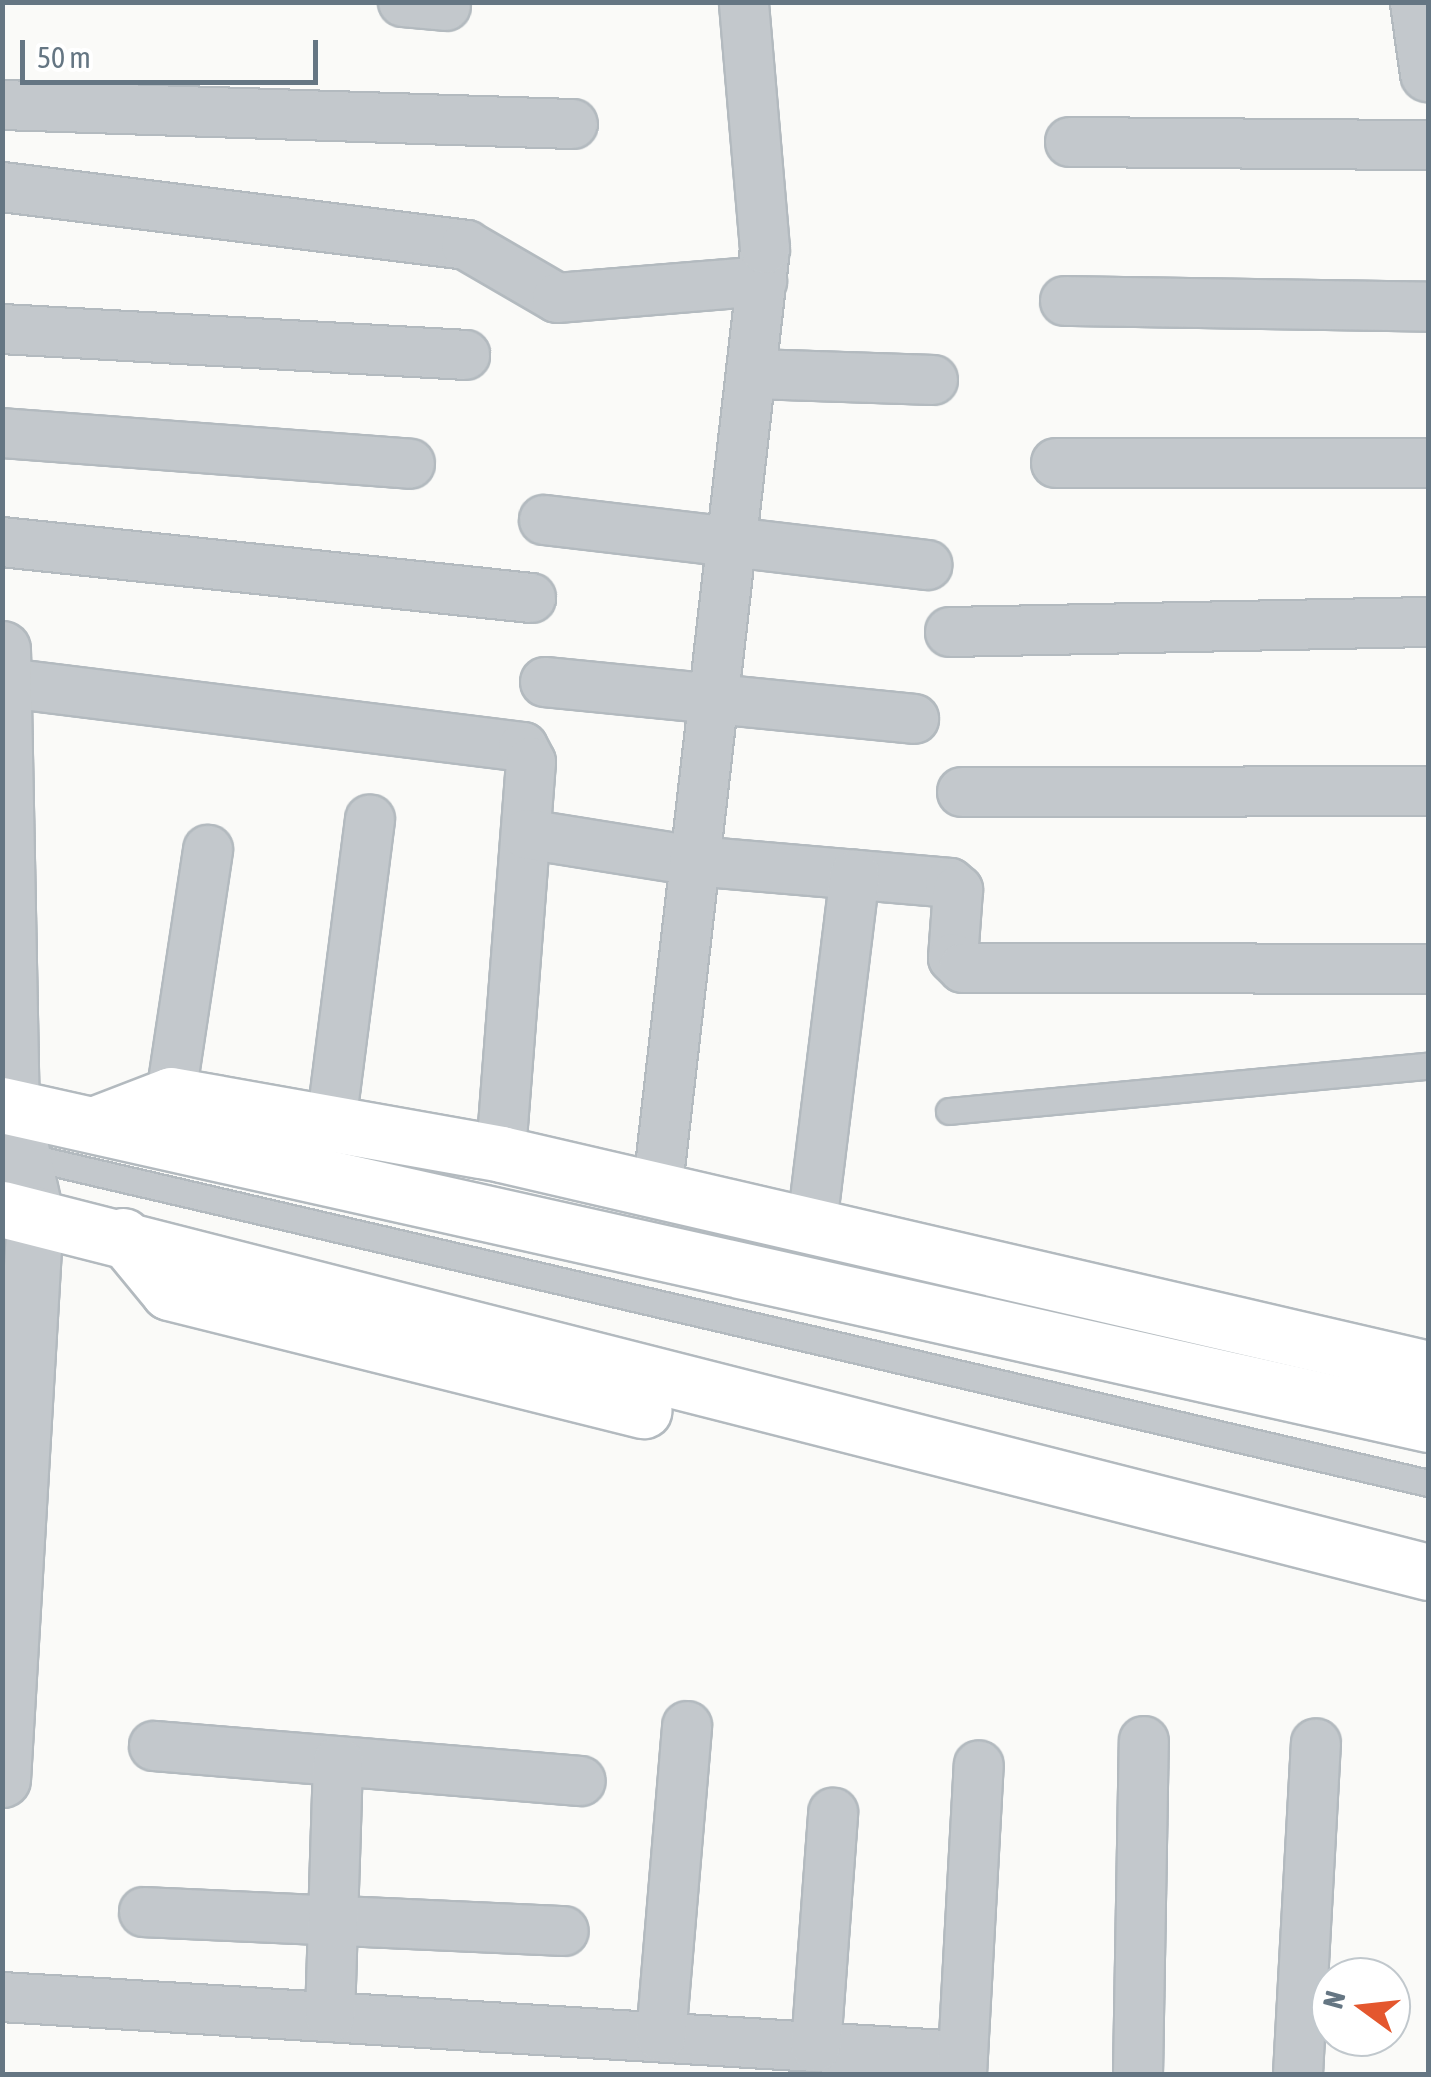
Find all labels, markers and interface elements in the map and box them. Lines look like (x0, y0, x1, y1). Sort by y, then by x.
scale bar (25, 20, 322, 82)
text: 50 m (37, 40, 91, 74)
north arrow (1311, 1957, 1411, 2057)
text: N (1316, 1988, 1352, 2012)

